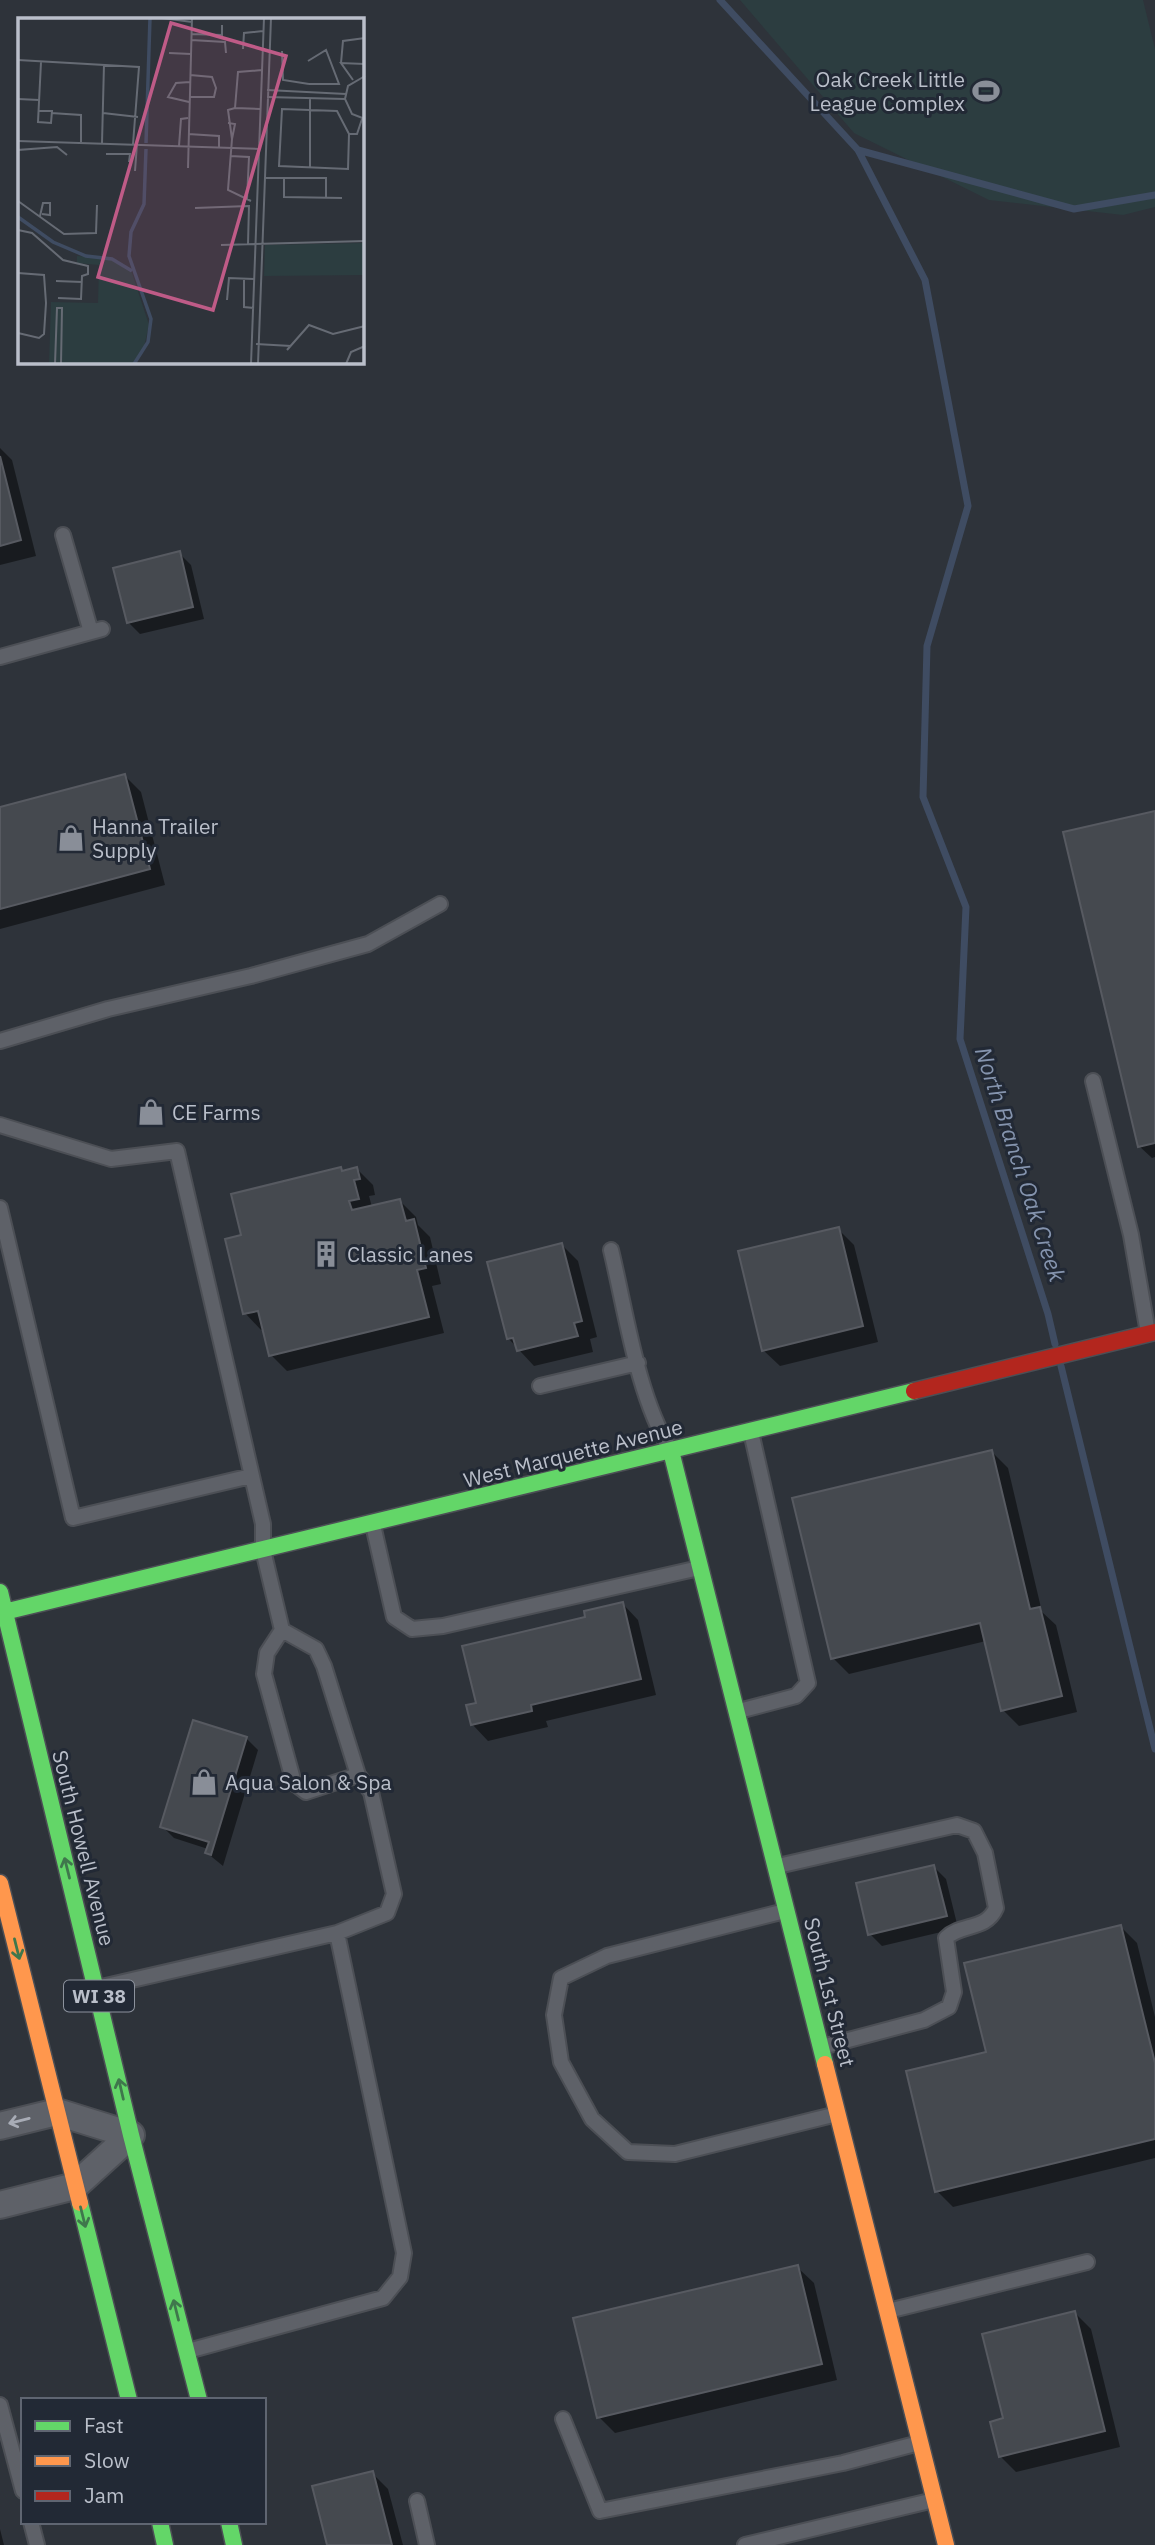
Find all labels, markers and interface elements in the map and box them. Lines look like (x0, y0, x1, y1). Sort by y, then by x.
inset map (18, 18, 364, 364)
place label: Oak Creek Little League Complex (810, 65, 965, 117)
sports icon: Oak Creek Little League Complex (971, 76, 1001, 106)
place label: Hanna Trailer Supply (92, 812, 218, 864)
shop icon: Hanna Trailer Supply (56, 823, 86, 853)
water label: North Branch Oak Creek (969, 1043, 1073, 1286)
shop icon: CE Farms (136, 1097, 166, 1127)
place label: CE Farms (172, 1098, 261, 1126)
building icon: Classic Lanes (311, 1239, 341, 1269)
place label: Classic Lanes (347, 1240, 473, 1268)
street label: West Marquette Avenue (461, 1412, 685, 1494)
street label: South Howell Avenue (46, 1747, 122, 1949)
shop icon: Aqua Salon & Spa (189, 1767, 219, 1797)
place label: Aqua Salon & Spa (225, 1768, 392, 1796)
one-way arrow (60, 1857, 74, 1880)
street label: South 1st Street (798, 1914, 862, 2070)
one-way arrow (10, 1937, 24, 1960)
road number: WI 38 (64, 1980, 134, 2012)
one-way arrow (113, 2078, 127, 2101)
one-way arrow (8, 2115, 31, 2128)
one-way arrow (77, 2205, 90, 2228)
one-way arrow (169, 2299, 182, 2322)
legend (21, 2398, 266, 2524)
text: Fast (84, 2411, 124, 2439)
text: Slow (84, 2446, 130, 2474)
text: Jam (84, 2481, 124, 2509)

